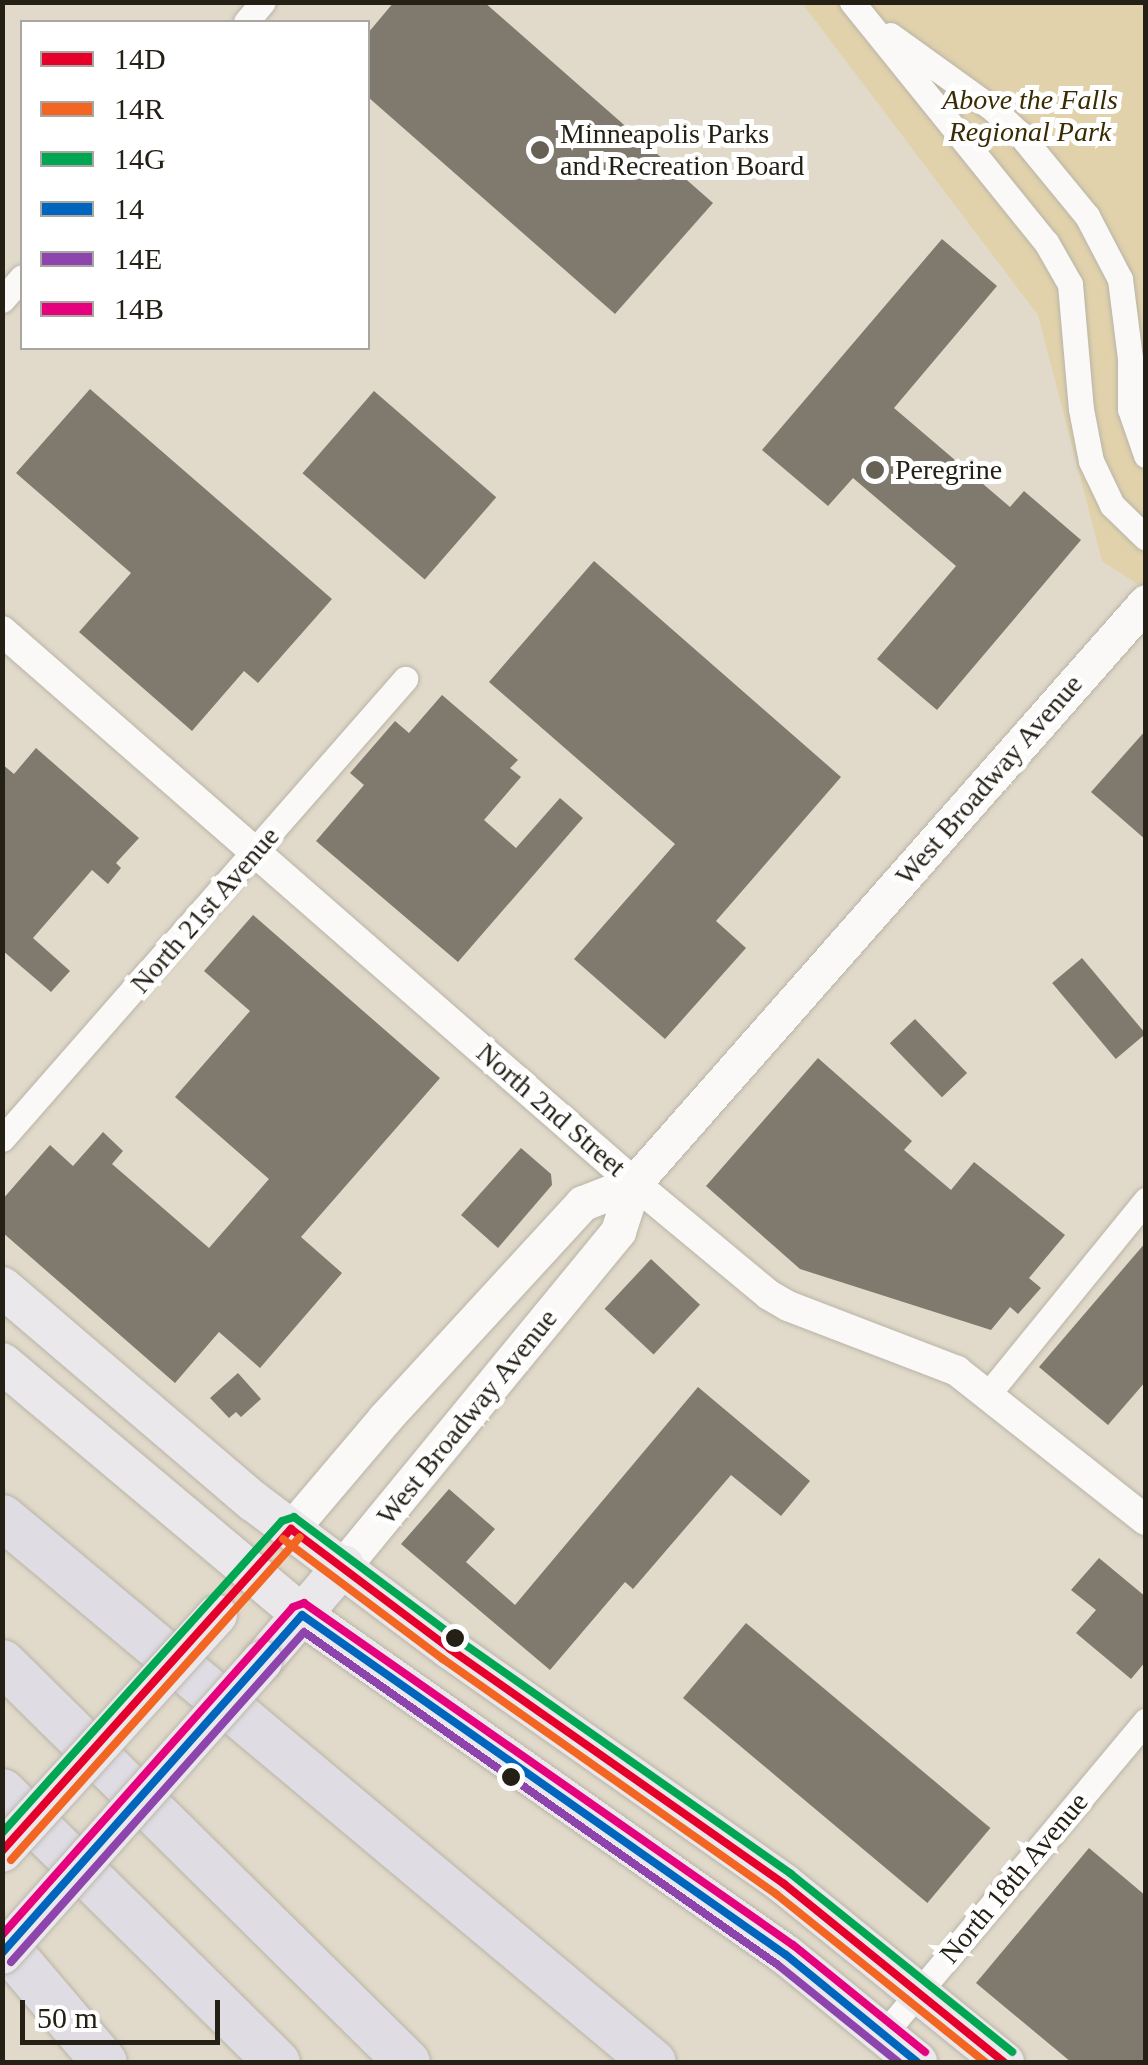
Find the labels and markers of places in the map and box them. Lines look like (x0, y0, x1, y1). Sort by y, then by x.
place label: Minneapolis Parks and Recreation Board (560, 117, 804, 183)
marker: Minneapolis Parks and Recreation Board (529, 139, 551, 161)
place label: Peregrine (895, 453, 1002, 487)
marker: Peregrine (864, 459, 886, 481)
unlabelled marker (445, 1628, 465, 1648)
unlabelled marker (501, 1767, 521, 1787)

